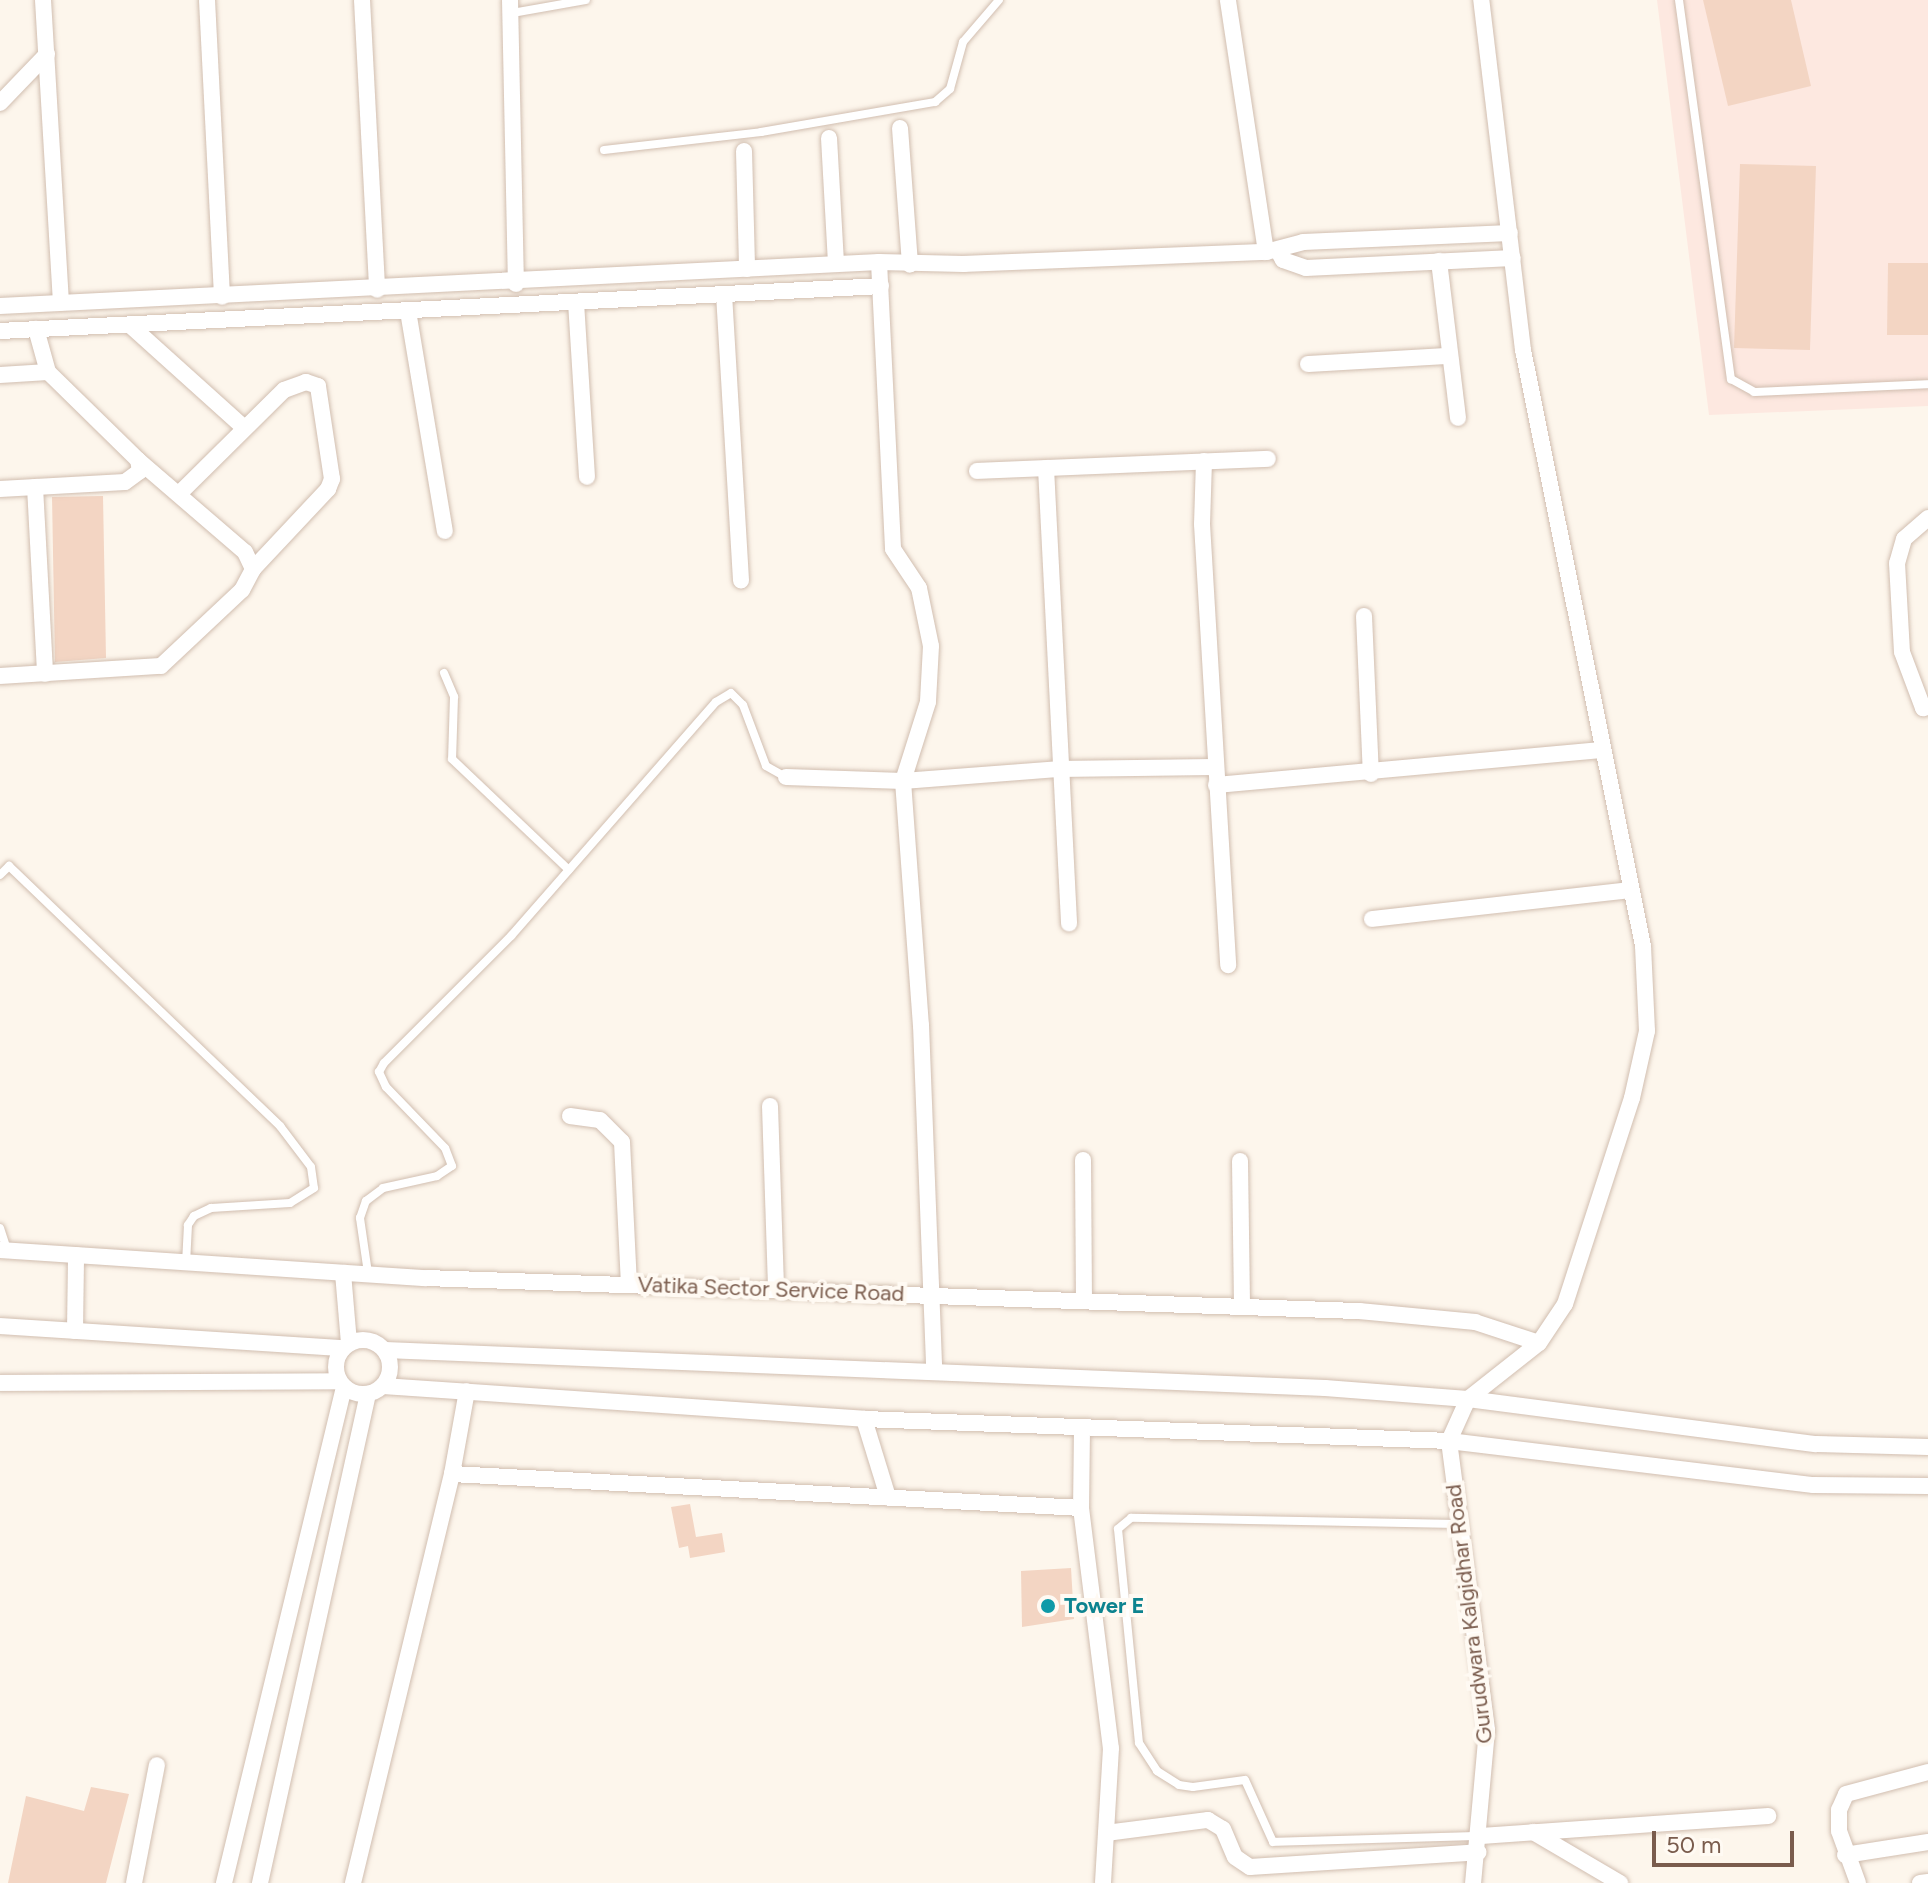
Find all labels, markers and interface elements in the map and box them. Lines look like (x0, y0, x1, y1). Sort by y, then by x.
street label: Vatika Sector Service Road (637, 1271, 905, 1307)
street label: Gurudwara Kalgidhar Road (1440, 1483, 1498, 1745)
place label: Tower E (1064, 1593, 1144, 1619)
marker: Tower E (1039, 1597, 1057, 1615)
scale bar (1656, 1815, 1798, 1865)
text: 50 m (1666, 1830, 1722, 1859)

